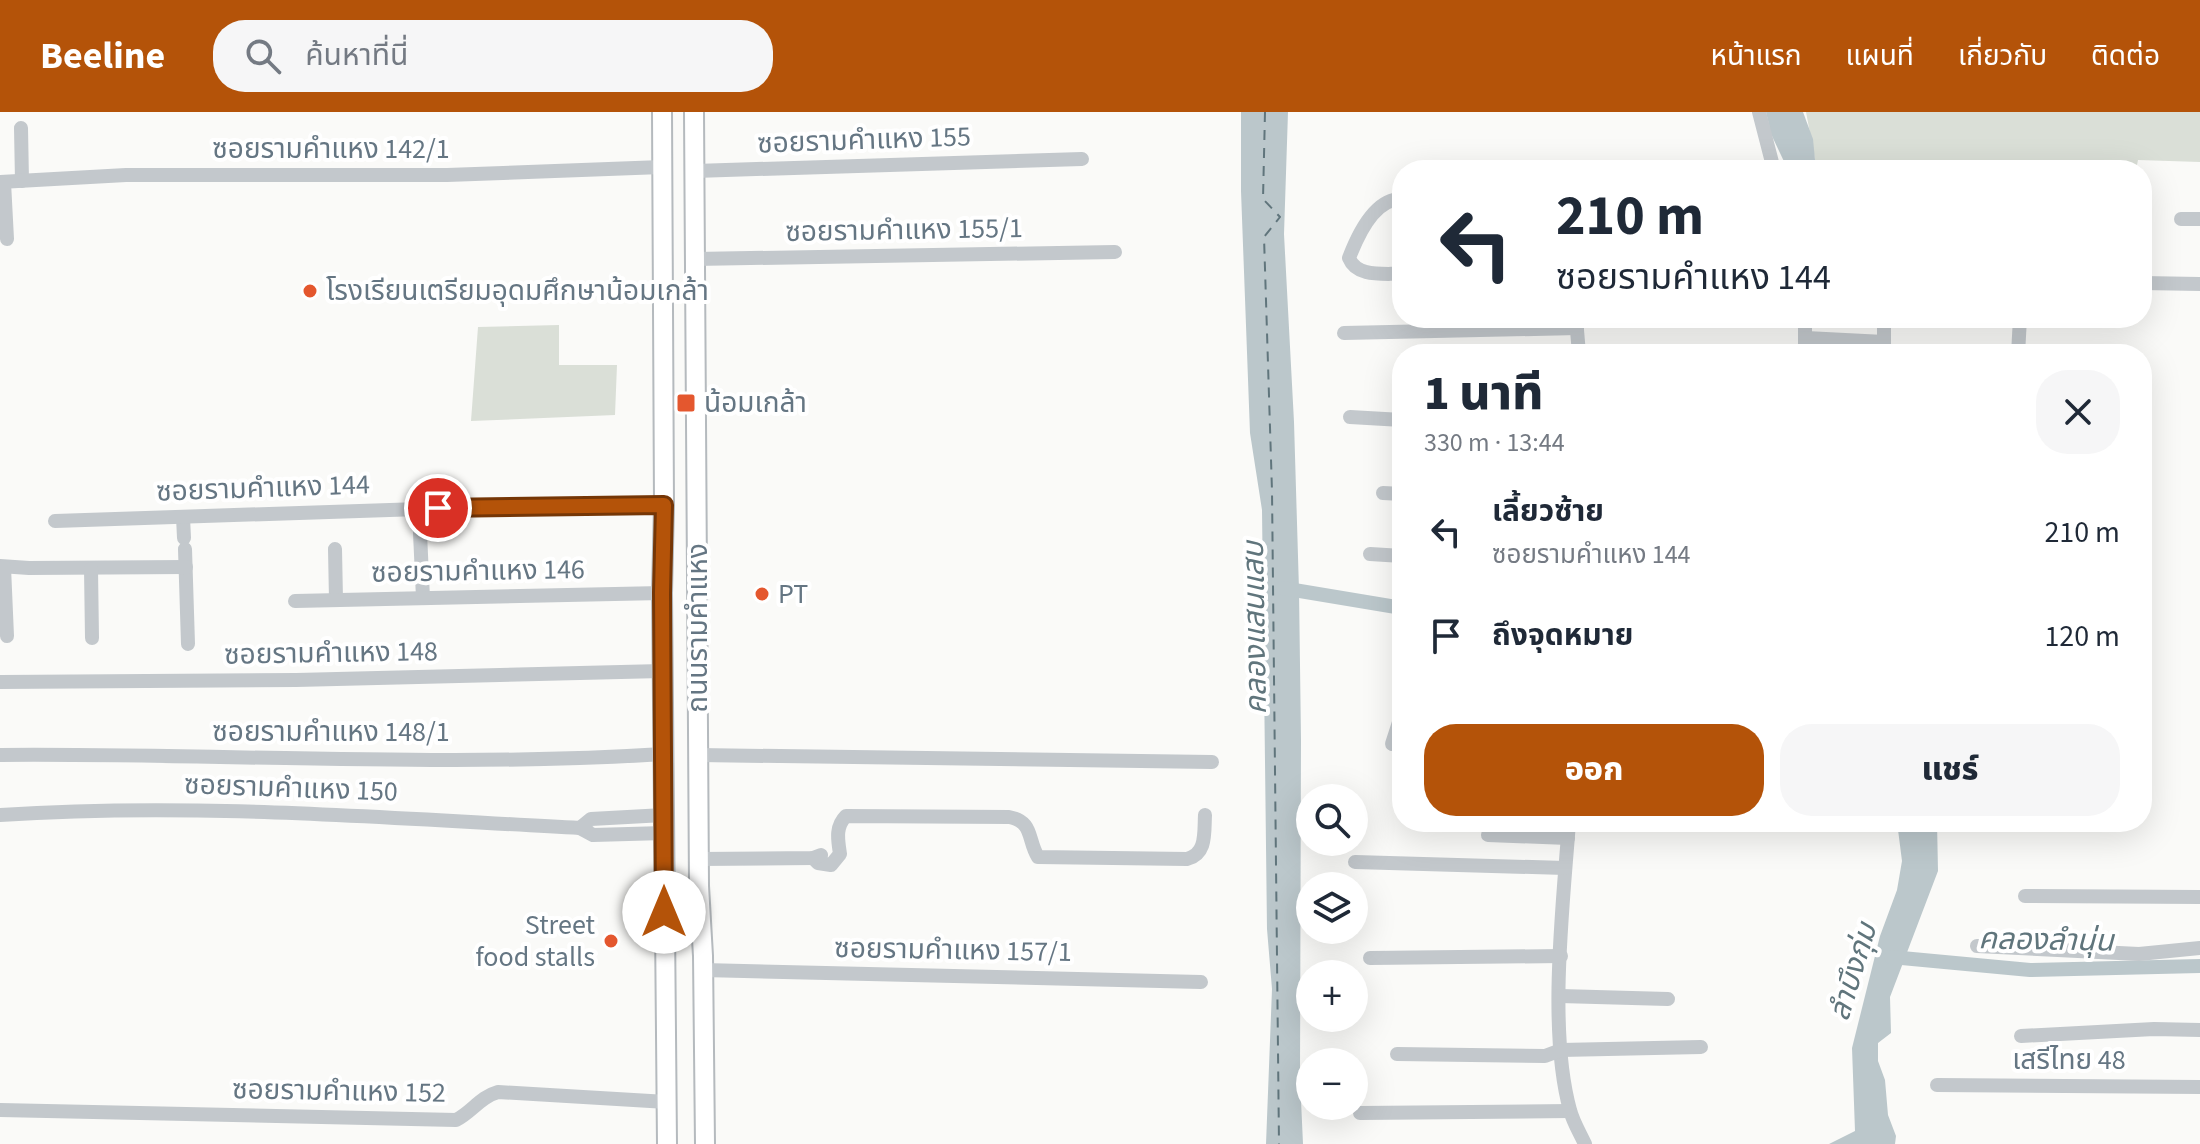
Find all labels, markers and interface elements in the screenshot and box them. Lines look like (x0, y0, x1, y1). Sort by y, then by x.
search box (213, 20, 773, 92)
text: Beeline (40, 29, 165, 83)
icon: search (241, 34, 285, 78)
text: ค้นหาที่นี่ (305, 34, 408, 77)
text: หน้าแรก (1711, 36, 1802, 76)
text: แผนที่ (1846, 36, 1914, 76)
text: เกี่ยวกับ (1958, 36, 2047, 76)
text: ติดต่อ (2091, 36, 2160, 76)
street label: ซอยรามคำแหง 155 (756, 116, 972, 164)
street label: ซอยรามคำแหง 142/1 (212, 129, 450, 169)
text: 210 m (1556, 177, 1704, 256)
icon: left (1424, 192, 1528, 296)
street label: ซอยรามคำแหง 155/1 (785, 208, 1023, 252)
text: ซอยรามคำแหง 144 (1556, 252, 1831, 303)
place label: โรงเรียนเตรียมอุดมศึกษาน้อมเกล้า (326, 271, 709, 311)
marker: โรงเรียนเตรียมอุดมศึกษาน้อมเกล้า (301, 282, 319, 300)
text: 1 นาที (1424, 360, 1543, 428)
button: close (2036, 370, 2120, 454)
place label: น้อมเกล้า (704, 383, 807, 423)
marker: น้อมเกล้า (675, 392, 697, 414)
text: 330 m · 13:44 (1424, 424, 1565, 461)
street label: ซอยรามคำแหง 144 (155, 464, 371, 512)
pin (404, 474, 472, 542)
icon: arrive (416, 486, 460, 530)
text: เลี้ยวซ้าย (1492, 490, 1604, 533)
icon: left (1424, 510, 1468, 554)
text: 210 m (2044, 511, 2120, 554)
text: ซอยรามคำแหง 144 (1492, 536, 1691, 573)
water label: คลองแสนแสบ (1232, 539, 1278, 715)
street label: ถนนรามคำแหง (678, 543, 718, 713)
street label: ซอยรามคำแหง 146 (371, 549, 585, 593)
place label: PT (778, 574, 808, 614)
marker: PT (753, 585, 771, 603)
icon: arrive (1424, 614, 1468, 658)
text: ถึงจุดหมาย (1492, 614, 1633, 657)
text: 120 m (2044, 615, 2120, 658)
street label: ซอยรามคำแหง 148 (224, 631, 438, 675)
street label: ซอยรามคำแหง 148/1 (212, 712, 450, 752)
button: ออก (1424, 724, 1764, 816)
button: แชร์ (1780, 724, 2120, 816)
street label: ซอยรามคำแหง 150 (183, 764, 399, 812)
map controls (1296, 784, 1368, 1120)
button: search (1296, 784, 1368, 856)
position arrow (622, 870, 706, 954)
button: layers (1296, 872, 1368, 944)
place label: Street food stalls (475, 905, 596, 977)
water label: ลำบึงกุ่ม (1818, 915, 1889, 1026)
water label: คลองลำนุ่น (1978, 917, 2115, 963)
street label: ซอยรามคำแหง 157/1 (834, 928, 1072, 972)
marker: Street food stalls (602, 932, 620, 950)
button: + (1296, 960, 1368, 1032)
street label: เสรีไทย 48 (2012, 1040, 2126, 1080)
button: − (1296, 1048, 1368, 1120)
street label: ซอยรามคำแหง 152 (232, 1069, 446, 1113)

